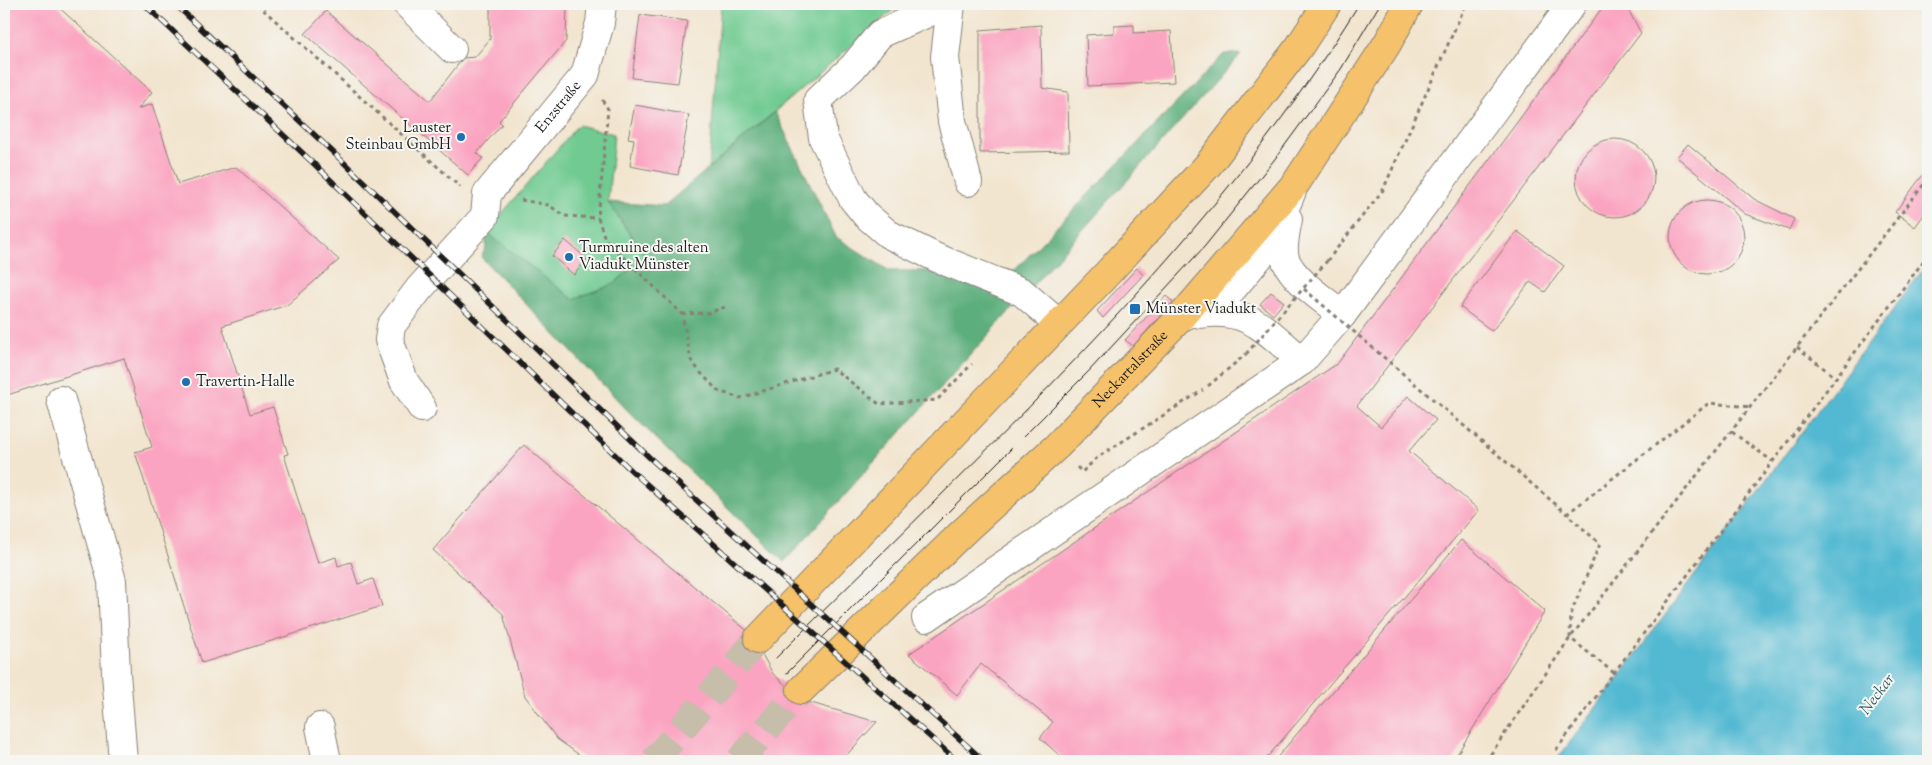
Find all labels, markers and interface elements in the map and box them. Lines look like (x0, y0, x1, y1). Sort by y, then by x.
street label: Enzstraße (531, 76, 587, 138)
place label: Lauster Steinbau GmbH (346, 118, 451, 156)
marker: Lauster Steinbau GmbH (455, 131, 467, 143)
place label: Turmruine des alten Viadukt Münster (579, 238, 709, 276)
marker: Turmruine des alten Viadukt Münster (563, 251, 575, 263)
place label: Münster Viadukt (1146, 299, 1256, 320)
marker: Münster Viadukt (1128, 302, 1142, 316)
street label: Neckartalstraße (1088, 326, 1173, 413)
place label: Travertin-Halle (196, 372, 295, 393)
marker: Travertin-Halle (180, 376, 192, 388)
water label: Neckar (1855, 669, 1901, 720)

